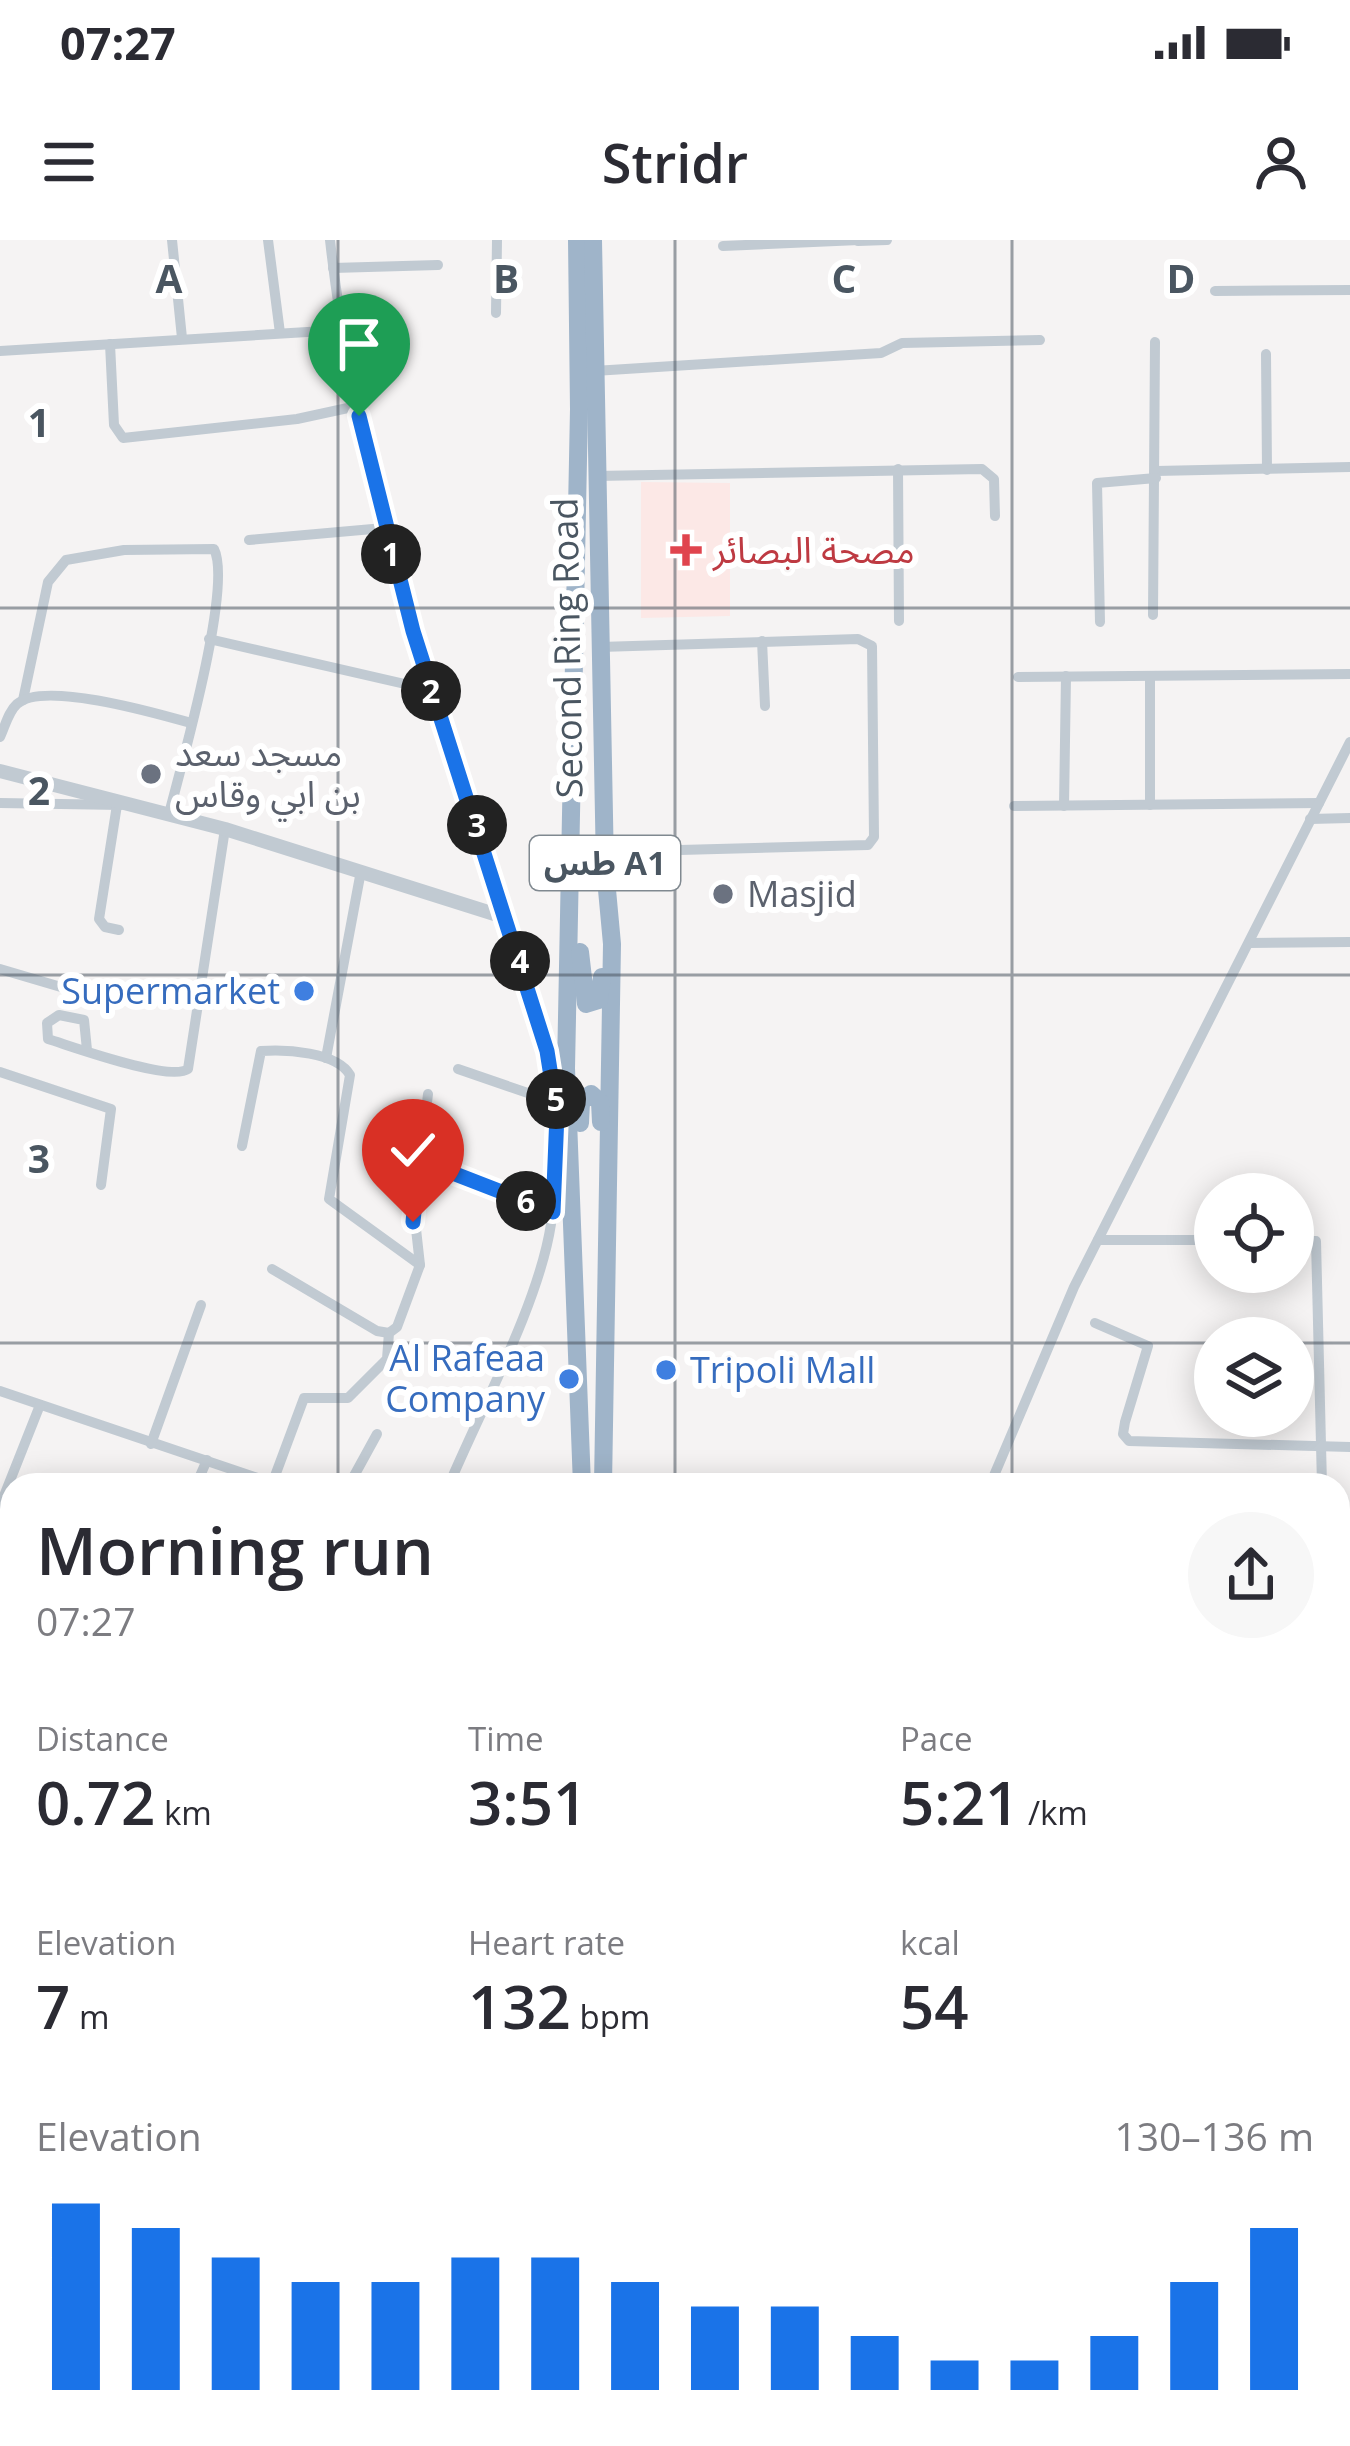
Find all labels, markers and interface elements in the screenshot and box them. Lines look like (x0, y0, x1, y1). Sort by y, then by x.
text: 07:27 (60, 12, 176, 73)
text: Stridr (602, 125, 748, 199)
icon: menu (36, 129, 102, 195)
icon: person (1248, 129, 1314, 195)
text: A (156, 251, 183, 304)
text: B (493, 251, 519, 304)
text: C (832, 251, 856, 304)
text: D (1167, 251, 1195, 304)
pin (308, 293, 410, 416)
icon: arrive (326, 311, 392, 377)
text: 1 (28, 395, 50, 448)
street label: Second Ring Road (539, 497, 594, 799)
pin: 1 (361, 524, 421, 584)
place label: مصحة البصائر (712, 525, 915, 574)
text: 1 (382, 531, 400, 576)
marker: مصحة البصائر (670, 534, 702, 566)
pin: 2 (401, 661, 461, 721)
text: 2 (422, 668, 440, 713)
place label: مسجد سعد بن ابي وقاس (175, 728, 361, 822)
marker: مسجد سعد بن ابي وقاس (138, 761, 164, 787)
text: 2 (28, 763, 50, 816)
pin: 3 (447, 795, 507, 855)
text: 3 (468, 802, 486, 847)
road number: طس A1 (530, 836, 680, 890)
place label: Masjid (747, 869, 857, 918)
marker: Masjid (710, 881, 736, 907)
pin: 4 (490, 931, 550, 991)
text: 4 (511, 938, 529, 983)
place label: Supermarket (61, 966, 280, 1015)
marker: Supermarket (291, 978, 317, 1004)
pin: 5 (526, 1069, 586, 1129)
text: 5 (547, 1076, 565, 1121)
pin (362, 1099, 464, 1222)
icon: check (380, 1117, 446, 1183)
text: 3 (28, 1131, 50, 1184)
pin: 6 (496, 1171, 556, 1231)
map controls (1194, 1173, 1314, 1437)
button: locate (1194, 1173, 1314, 1293)
text: 6 (517, 1178, 535, 1223)
button: layers (1194, 1317, 1314, 1437)
place label: Al Rafeaa Company (385, 1333, 546, 1423)
place label: Tripoli Mall (690, 1345, 875, 1394)
marker: Tripoli Mall (653, 1357, 679, 1383)
marker: Al Rafeaa Company (556, 1366, 582, 1392)
text: Morning run (36, 1504, 434, 1594)
button: share (1188, 1512, 1314, 1638)
text: 07:27 (36, 1594, 135, 1647)
text: Distance (36, 1716, 169, 1761)
text: Time (468, 1716, 544, 1761)
text: Pace (900, 1716, 973, 1761)
text: 0.72 (36, 1761, 155, 1843)
text: 3:51 (468, 1761, 587, 1843)
text: 5:21 (900, 1761, 1019, 1843)
text: km (155, 1790, 212, 1835)
text: /km (1019, 1790, 1088, 1835)
text: Elevation (36, 1920, 176, 1965)
text: Heart rate (468, 1920, 625, 1965)
text: kcal (900, 1920, 960, 1965)
text: 7 (36, 1965, 70, 2047)
text: 132 (468, 1965, 571, 2047)
text: 54 (900, 1965, 969, 2047)
text: m (70, 1994, 109, 2039)
text: bpm (571, 1994, 650, 2039)
text: Elevation (36, 2109, 202, 2162)
text: 130–136 m (1114, 2109, 1314, 2162)

